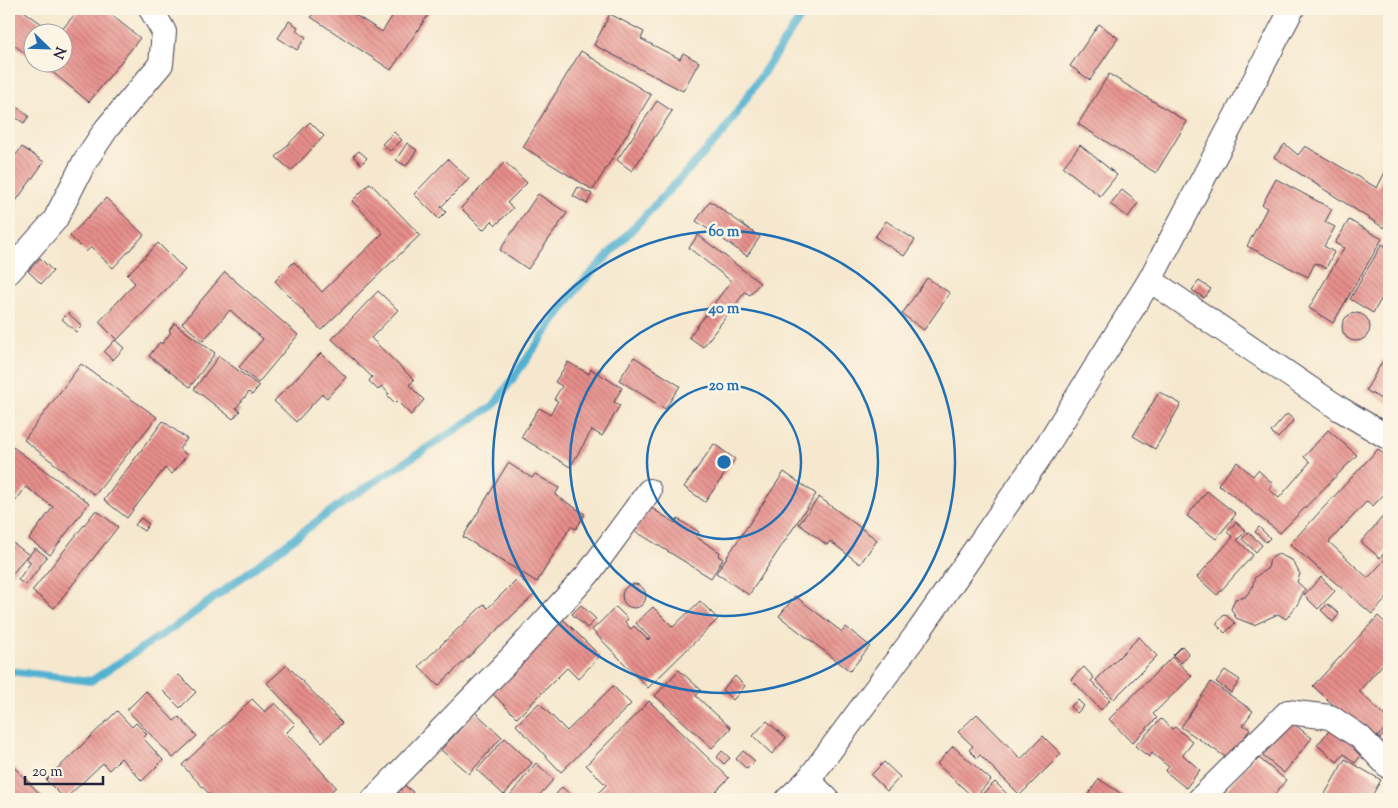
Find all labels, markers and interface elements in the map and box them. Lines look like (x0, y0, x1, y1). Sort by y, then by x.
north arrow (22, 22, 72, 72)
text: N (47, 43, 70, 61)
text: 60 m (709, 222, 740, 243)
text: 40 m (708, 299, 740, 320)
text: 20 m (709, 376, 740, 397)
centre of rings (715, 453, 733, 471)
scale bar (25, 753, 102, 785)
text: 20 m (32, 762, 63, 783)

